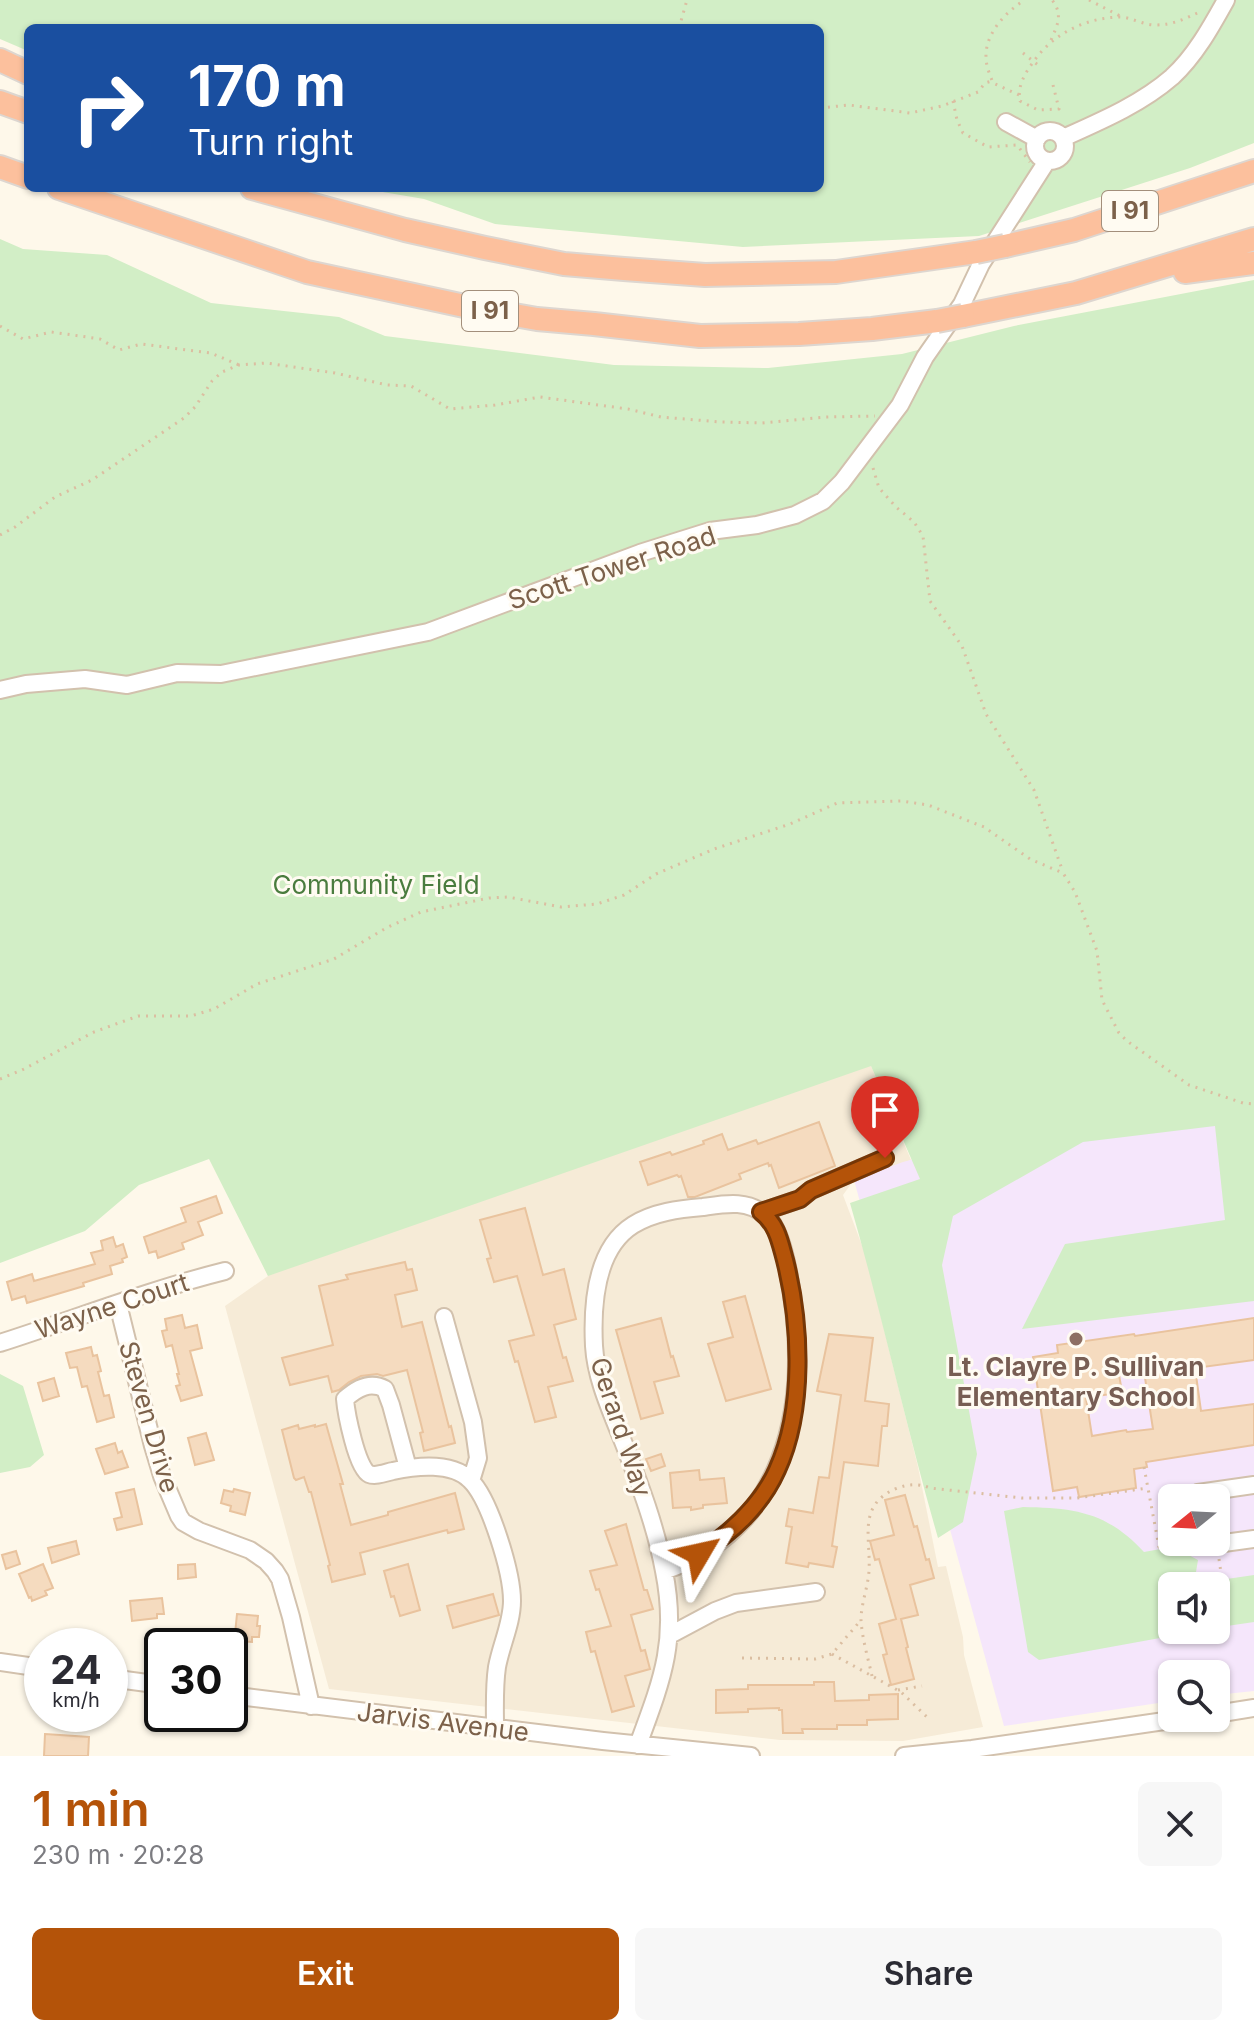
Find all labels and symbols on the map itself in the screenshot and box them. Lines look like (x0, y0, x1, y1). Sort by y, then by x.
road number: I 91 (1102, 191, 1158, 231)
road number: I 91 (462, 291, 518, 331)
street label: Scott Tower Road (504, 519, 720, 616)
park label: Community Field (272, 869, 480, 900)
pin (851, 1076, 919, 1158)
street label: Wayne Court (31, 1266, 193, 1345)
marker: Lt. Clayre P. Sullivan Elementary School (1067, 1330, 1085, 1348)
street label: Steven Drive (113, 1338, 186, 1496)
place label: Lt. Clayre P. Sullivan Elementary School (948, 1351, 1204, 1412)
street label: Gerard Way (584, 1353, 659, 1500)
north arrow (1158, 1484, 1230, 1556)
position arrow (657, 1512, 741, 1596)
speed limit sign: 30 (144, 1628, 248, 1732)
street label: Jarvis Avenue (355, 1696, 531, 1747)

